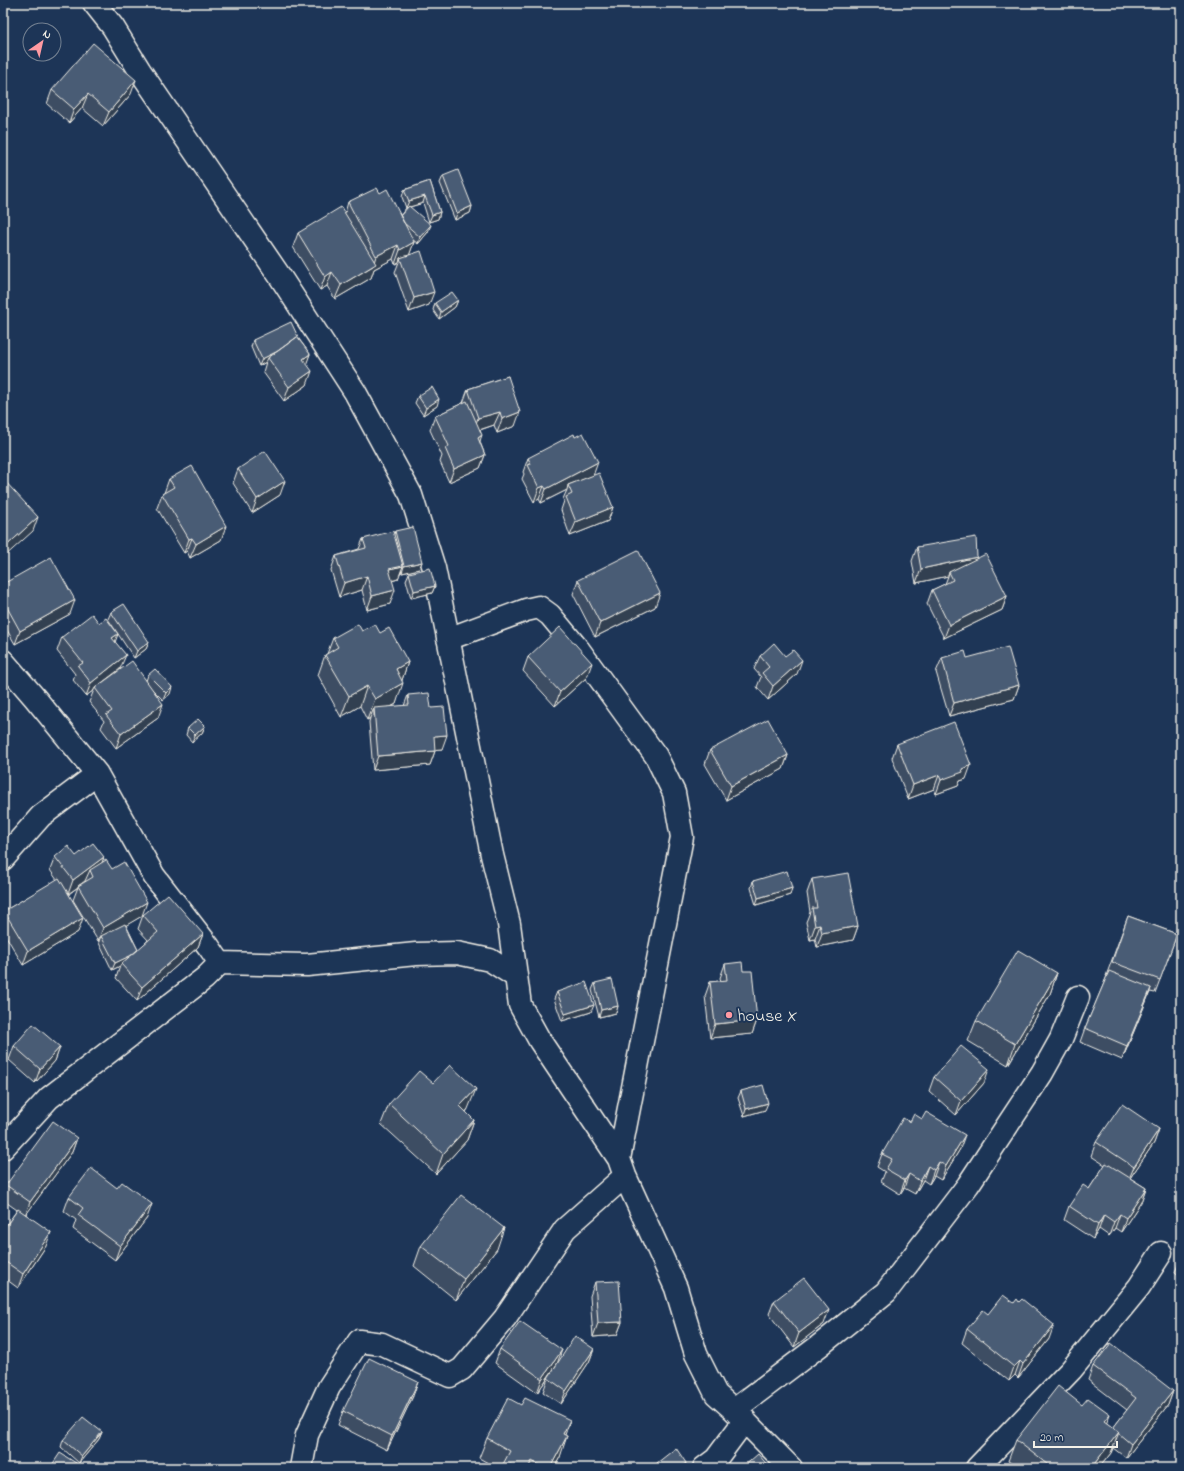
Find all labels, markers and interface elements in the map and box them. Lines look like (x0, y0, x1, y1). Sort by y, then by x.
north arrow (22, 22, 62, 62)
text: N (39, 26, 55, 43)
place label: house X (737, 1004, 797, 1030)
marker: house X (724, 1010, 734, 1020)
scale bar (1034, 1423, 1117, 1449)
text: 20 m (1040, 1429, 1063, 1447)

